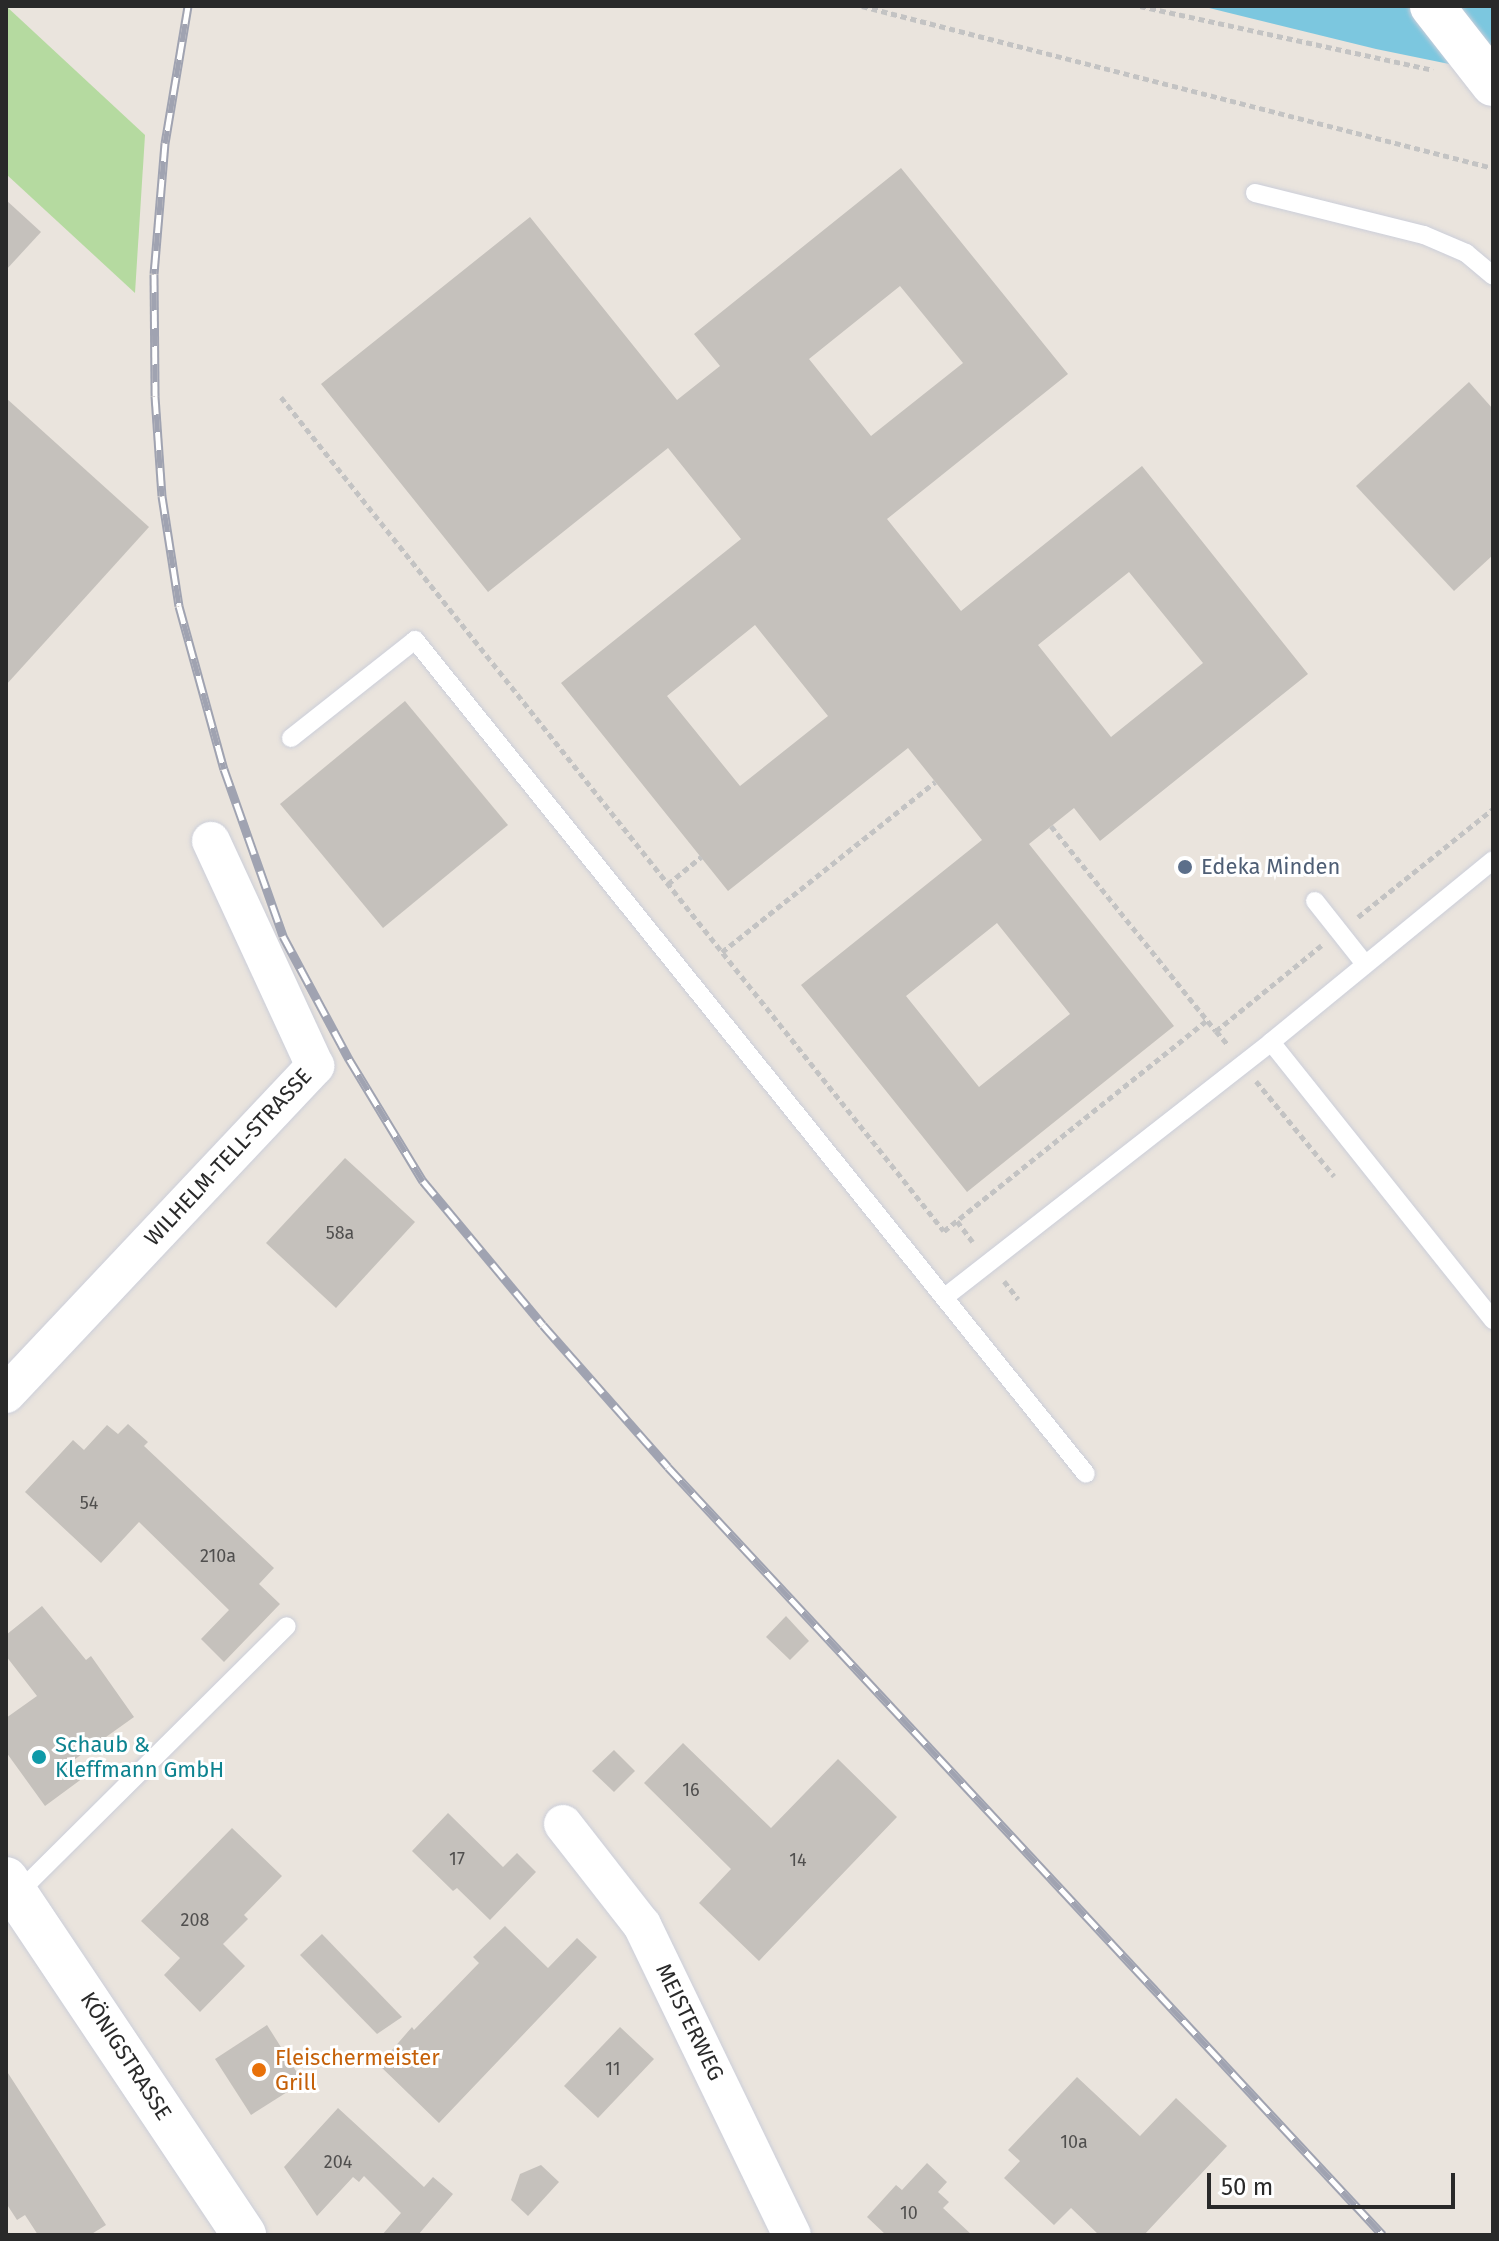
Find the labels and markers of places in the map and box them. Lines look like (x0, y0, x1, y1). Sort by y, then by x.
place label: Edeka Minden (1201, 854, 1340, 880)
marker: Edeka Minden (1176, 858, 1194, 876)
place label: Schaub & Kleffmann GmbH (55, 1731, 224, 1782)
marker: Schaub & Kleffmann GmbH (30, 1748, 48, 1766)
place label: Fleischermeister Grill (275, 2044, 440, 2096)
marker: Fleischermeister Grill (250, 2061, 268, 2079)

